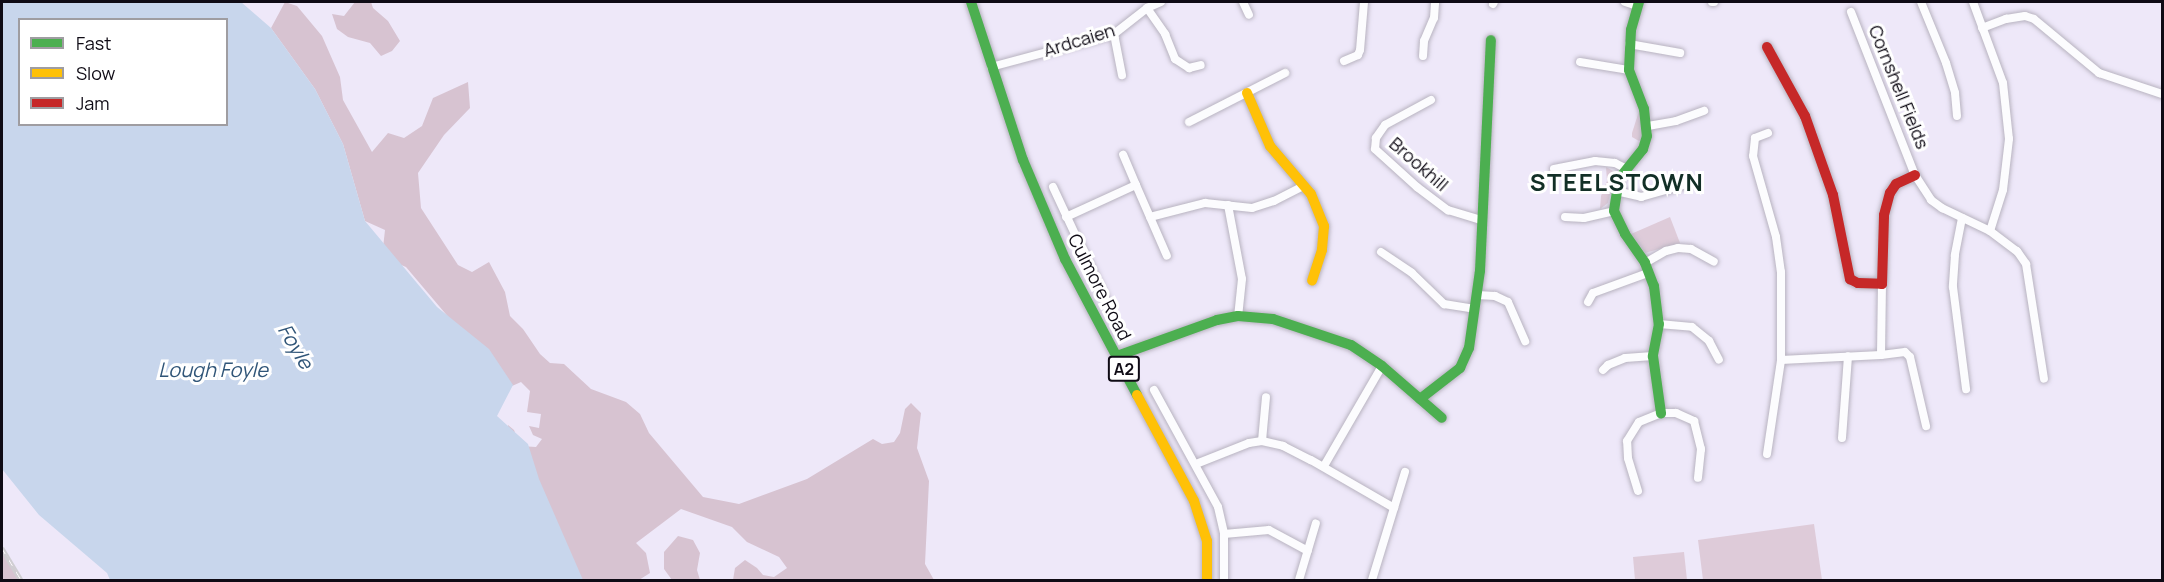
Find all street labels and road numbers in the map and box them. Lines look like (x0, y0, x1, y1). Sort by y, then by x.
street label: Ardcaien (1041, 19, 1117, 61)
street label: Cornshell Fields (1864, 22, 1934, 152)
street label: Brookhill (1385, 133, 1453, 195)
street label: Culmore Road (1064, 230, 1136, 344)
road number: A2 (1108, 356, 1140, 382)

